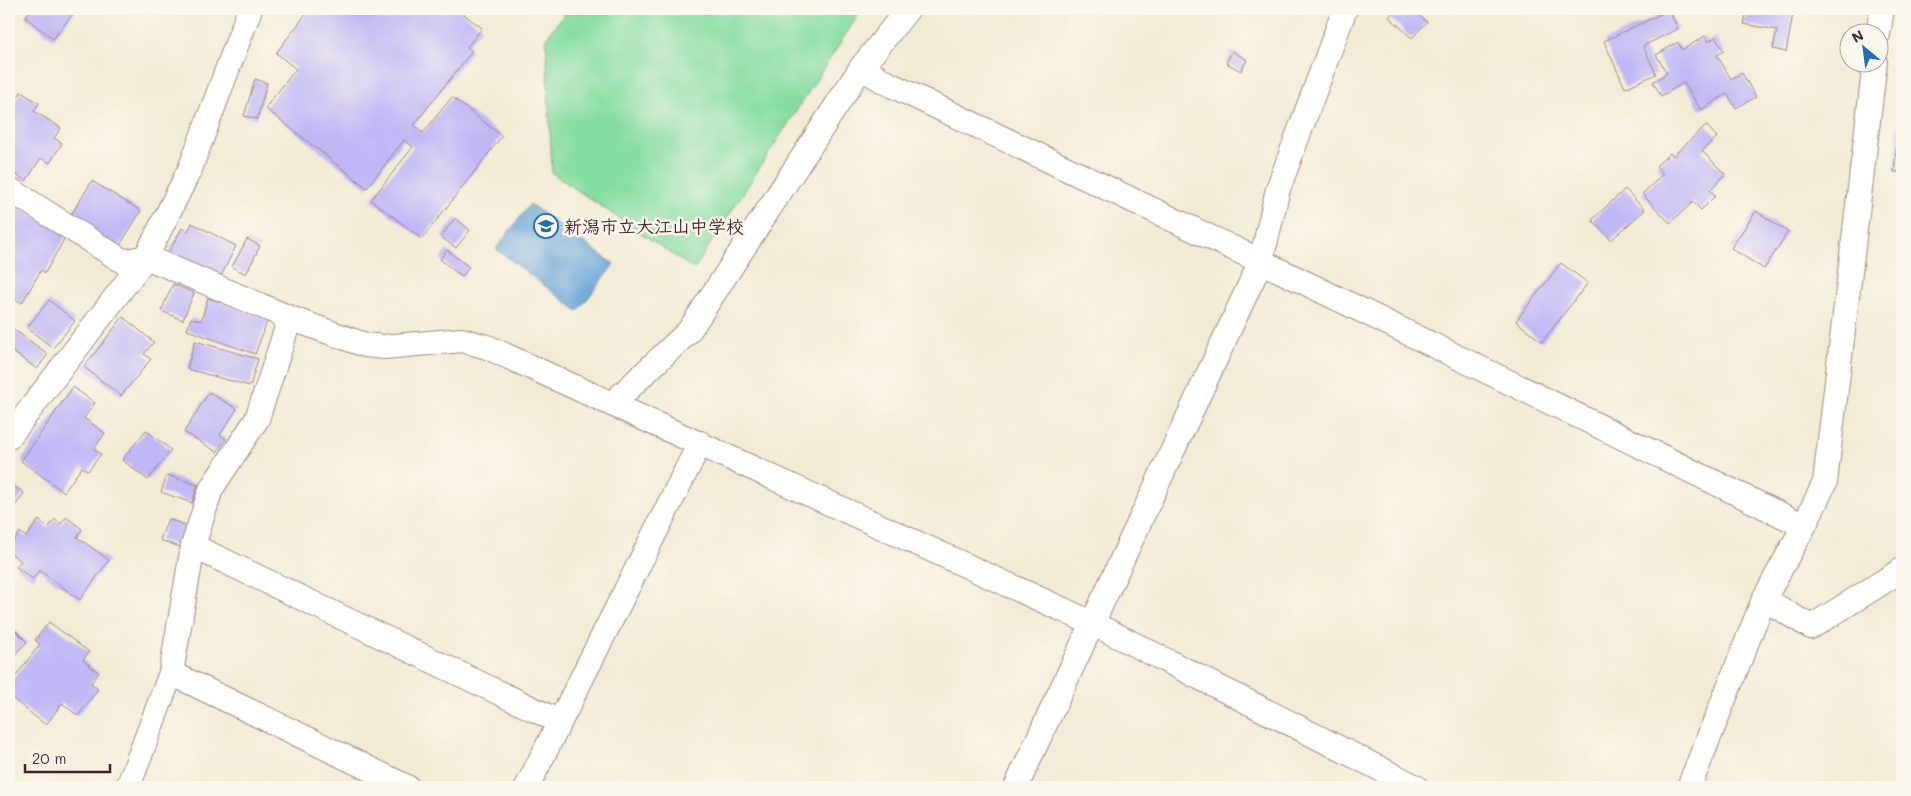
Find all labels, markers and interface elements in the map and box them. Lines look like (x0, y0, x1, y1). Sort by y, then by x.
north arrow (1838, 22, 1888, 72)
text: N (1848, 25, 1867, 47)
school or university icon: 新潟市立大江山中学校 (533, 213, 559, 239)
place label: 新潟市立大江山中学校 (564, 214, 744, 238)
scale bar (25, 741, 110, 773)
text: 20 m (32, 748, 66, 768)

